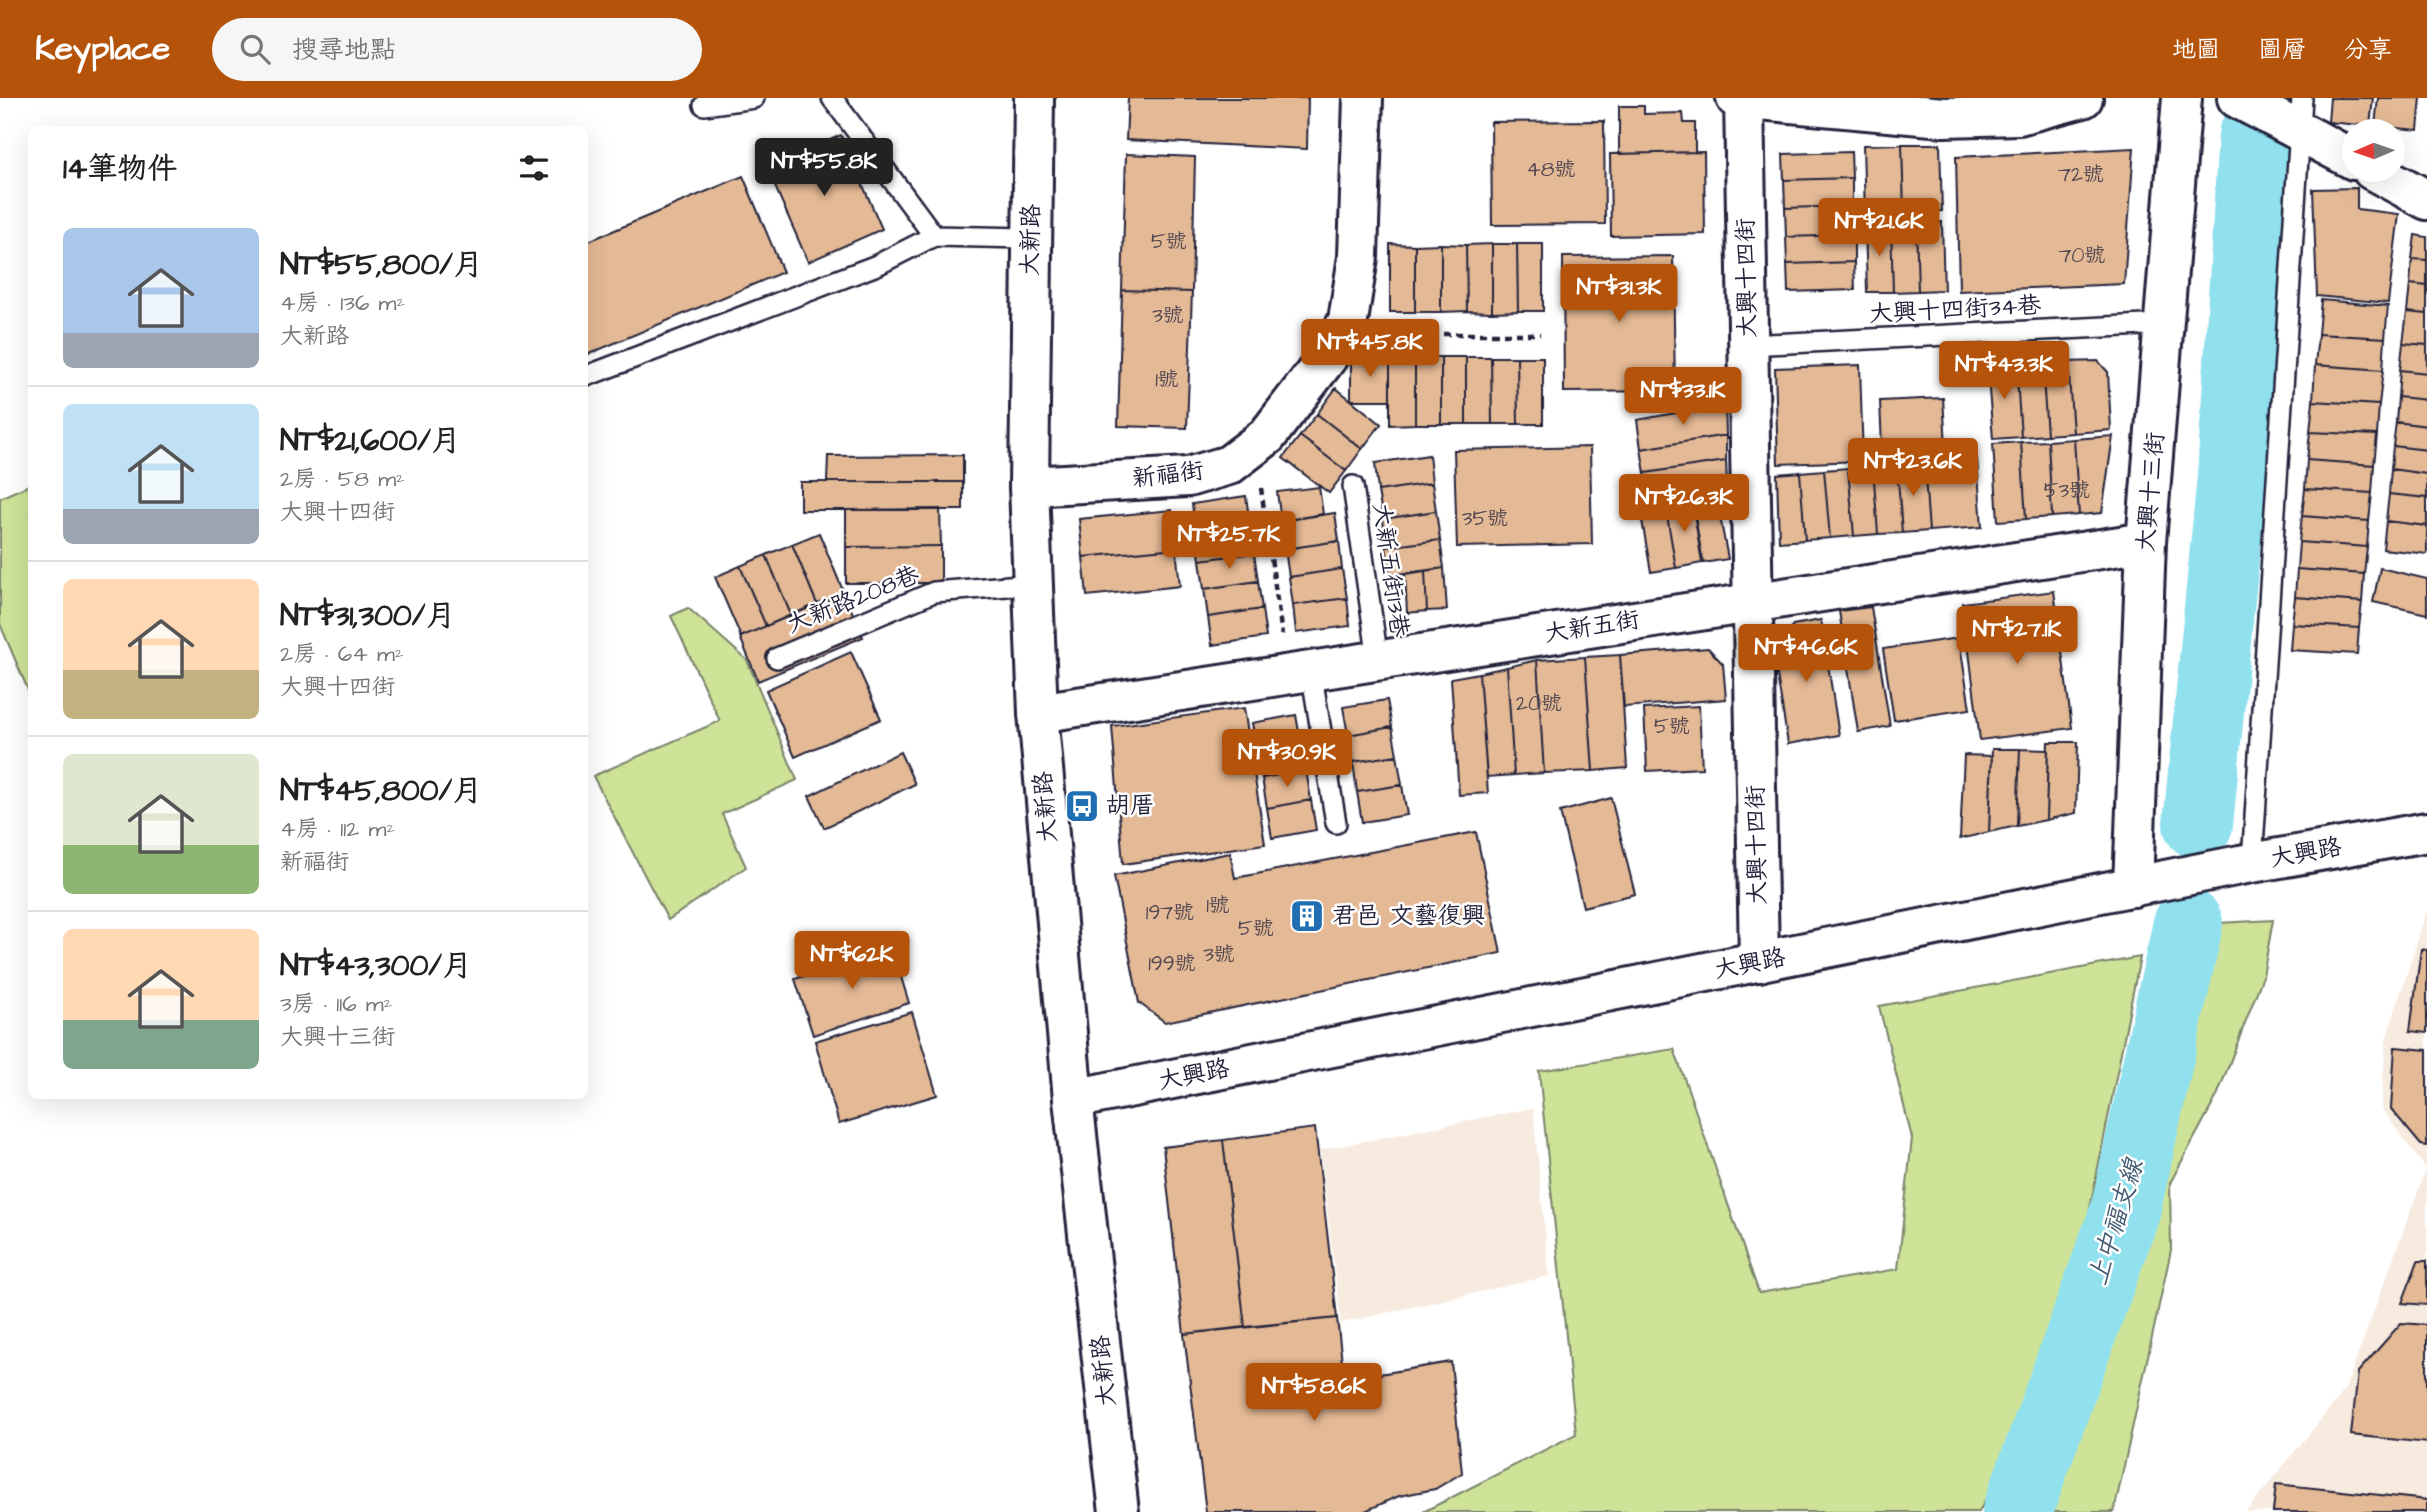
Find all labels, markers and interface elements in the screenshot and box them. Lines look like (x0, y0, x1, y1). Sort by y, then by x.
search box (212, 18, 702, 81)
text: Keyplace (35, 26, 170, 72)
icon: search (236, 30, 274, 68)
text: 搜尋地點 (292, 32, 396, 68)
text: 地圖 (2172, 33, 2220, 67)
text: 圖層 (2258, 33, 2306, 67)
text: 分享 (2344, 33, 2392, 67)
north arrow (2342, 119, 2404, 182)
map controls (2342, 119, 2405, 182)
pin: NT$55.8K (752, 139, 896, 198)
text: NT$55.8K (771, 145, 877, 177)
text: 14筆物件 (63, 148, 177, 190)
icon: filters (515, 149, 553, 187)
house number: 48號 (1527, 155, 1575, 184)
house number: 72號 (2058, 160, 2104, 189)
pin: NT$21.6K (1807, 198, 1951, 258)
street label: 大新路 (1013, 204, 1049, 276)
text: NT$21.6K (1834, 205, 1924, 237)
street label: 大興十四街 (1729, 218, 1765, 338)
house number: 5號 (1151, 227, 1187, 256)
house number: 70號 (2058, 241, 2106, 270)
text: NT$55,800/月 (280, 244, 483, 286)
icon: home (119, 256, 203, 340)
pin: NT$31.3K (1547, 264, 1691, 324)
text: NT$31.3K (1576, 271, 1662, 303)
text: 4房 · 136 m² (280, 287, 405, 319)
street label: 大興十四街34巷 (1868, 289, 2042, 331)
house number: 3號 (1152, 301, 1184, 330)
text: 大新路 (280, 320, 349, 352)
pin: NT$45.8K (1298, 320, 1442, 379)
text: NT$45.8K (1317, 326, 1423, 358)
pin: NT$43.3K (1932, 342, 2076, 401)
text: NT$43.3K (1955, 348, 2053, 380)
house number: 1號 (1155, 365, 1179, 394)
pin: NT$33.1K (1611, 368, 1755, 427)
text: NT$33.1K (1640, 374, 1726, 406)
text: NT$21,600/月 (280, 420, 461, 462)
street label: 大興十三街 (2129, 431, 2173, 553)
icon: home (119, 432, 203, 516)
pin: NT$23.6K (1841, 438, 1985, 498)
text: NT$23.6K (1864, 445, 1962, 477)
street label: 新福街 (1130, 454, 1206, 496)
text: 2房 · 58 m² (280, 463, 405, 495)
pin: NT$26.3K (1612, 474, 1756, 534)
house number: 53號 (2044, 476, 2090, 505)
text: NT$26.3K (1635, 481, 1733, 513)
text: 大興十四街 (280, 496, 395, 528)
street label: 大新五街13巷 (1364, 501, 1416, 639)
house number: 35號 (1462, 504, 1508, 533)
pin: NT$25.7K (1157, 512, 1301, 571)
text: NT$25.7K (1178, 518, 1280, 550)
street label: 大新路208巷 (782, 558, 924, 642)
text: NT$31,300/月 (280, 595, 455, 637)
street label: 大新五街 (1542, 603, 1642, 651)
pin: NT$27.1K (1945, 606, 2089, 666)
icon: home (119, 607, 203, 691)
text: NT$27.1K (1973, 613, 2061, 645)
pin: NT$46.6K (1734, 624, 1878, 684)
text: NT$46.6K (1754, 631, 1858, 663)
text: 2房 · 64 m² (280, 638, 404, 670)
text: 大興十四街 (280, 671, 395, 703)
house number: 20號 (1516, 689, 1562, 718)
house number: 5號 (1654, 712, 1690, 741)
pin: NT$30.9K (1215, 730, 1359, 789)
text: NT$30.9K (1238, 736, 1336, 768)
text: NT$45,800/月 (280, 770, 482, 812)
street label: 大新路 (1026, 770, 1066, 844)
icon: home (119, 782, 203, 866)
street label: 大興十四街 (1739, 785, 1775, 905)
bus stop icon: 胡厝 (1063, 787, 1101, 825)
place label: 胡厝 (1106, 789, 1154, 823)
text: 4房 · 112 m² (280, 813, 395, 845)
street label: 大興路 (2268, 830, 2344, 876)
text: 新福街 (280, 846, 349, 878)
house number: 1號 (1206, 891, 1230, 920)
building icon: 君邑 文藝復興 (1288, 897, 1326, 935)
house number: 197號 (1146, 898, 1194, 927)
place label: 君邑 文藝復興 (1332, 899, 1486, 933)
house number: 5號 (1238, 914, 1274, 943)
pin: NT$62K (795, 932, 909, 991)
text: NT$62K (810, 938, 894, 970)
house number: 3號 (1203, 940, 1235, 969)
street label: 大興路 (1711, 940, 1789, 988)
text: NT$43,300/月 (280, 945, 472, 987)
house number: 199號 (1148, 949, 1196, 978)
icon: home (119, 957, 203, 1041)
text: 3房 · 116 m² (280, 988, 392, 1020)
text: 大興十三街 (280, 1021, 395, 1053)
street label: 大興路 (1155, 1051, 1233, 1099)
water label: 上中福支線 (2080, 1153, 2153, 1289)
street label: 大新路 (1083, 1333, 1125, 1409)
pin: NT$58.6K (1242, 1364, 1386, 1423)
text: NT$58.6K (1262, 1370, 1366, 1402)

